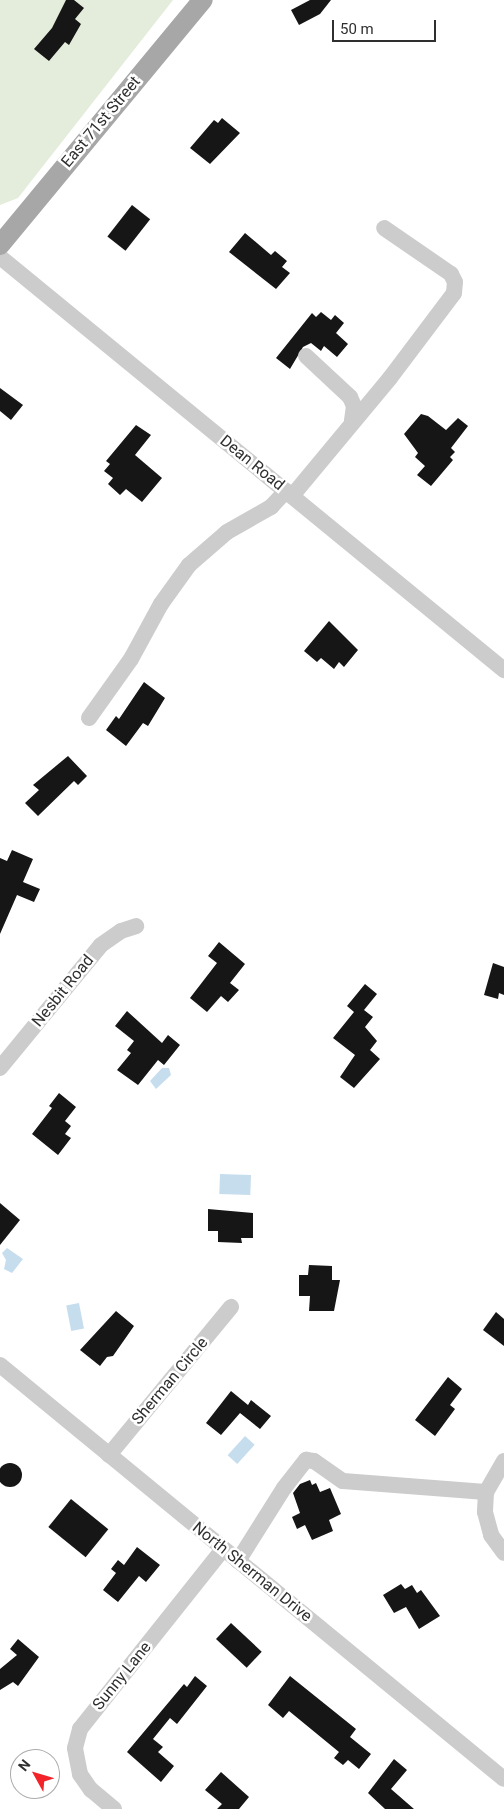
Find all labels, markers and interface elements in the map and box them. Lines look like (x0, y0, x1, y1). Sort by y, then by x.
scale bar (334, 10, 438, 42)
text: 50 m (340, 20, 374, 38)
street label: East 71st Street (57, 73, 145, 171)
street label: Dean Road (216, 431, 288, 495)
street label: Nesbit Road (28, 951, 98, 1031)
street label: Sherman Circle (128, 1333, 212, 1429)
street label: North Sherman Drive (188, 1518, 316, 1626)
street label: Sunny Lane (89, 1638, 155, 1714)
north arrow (10, 1749, 60, 1799)
text: N (15, 1756, 33, 1774)

